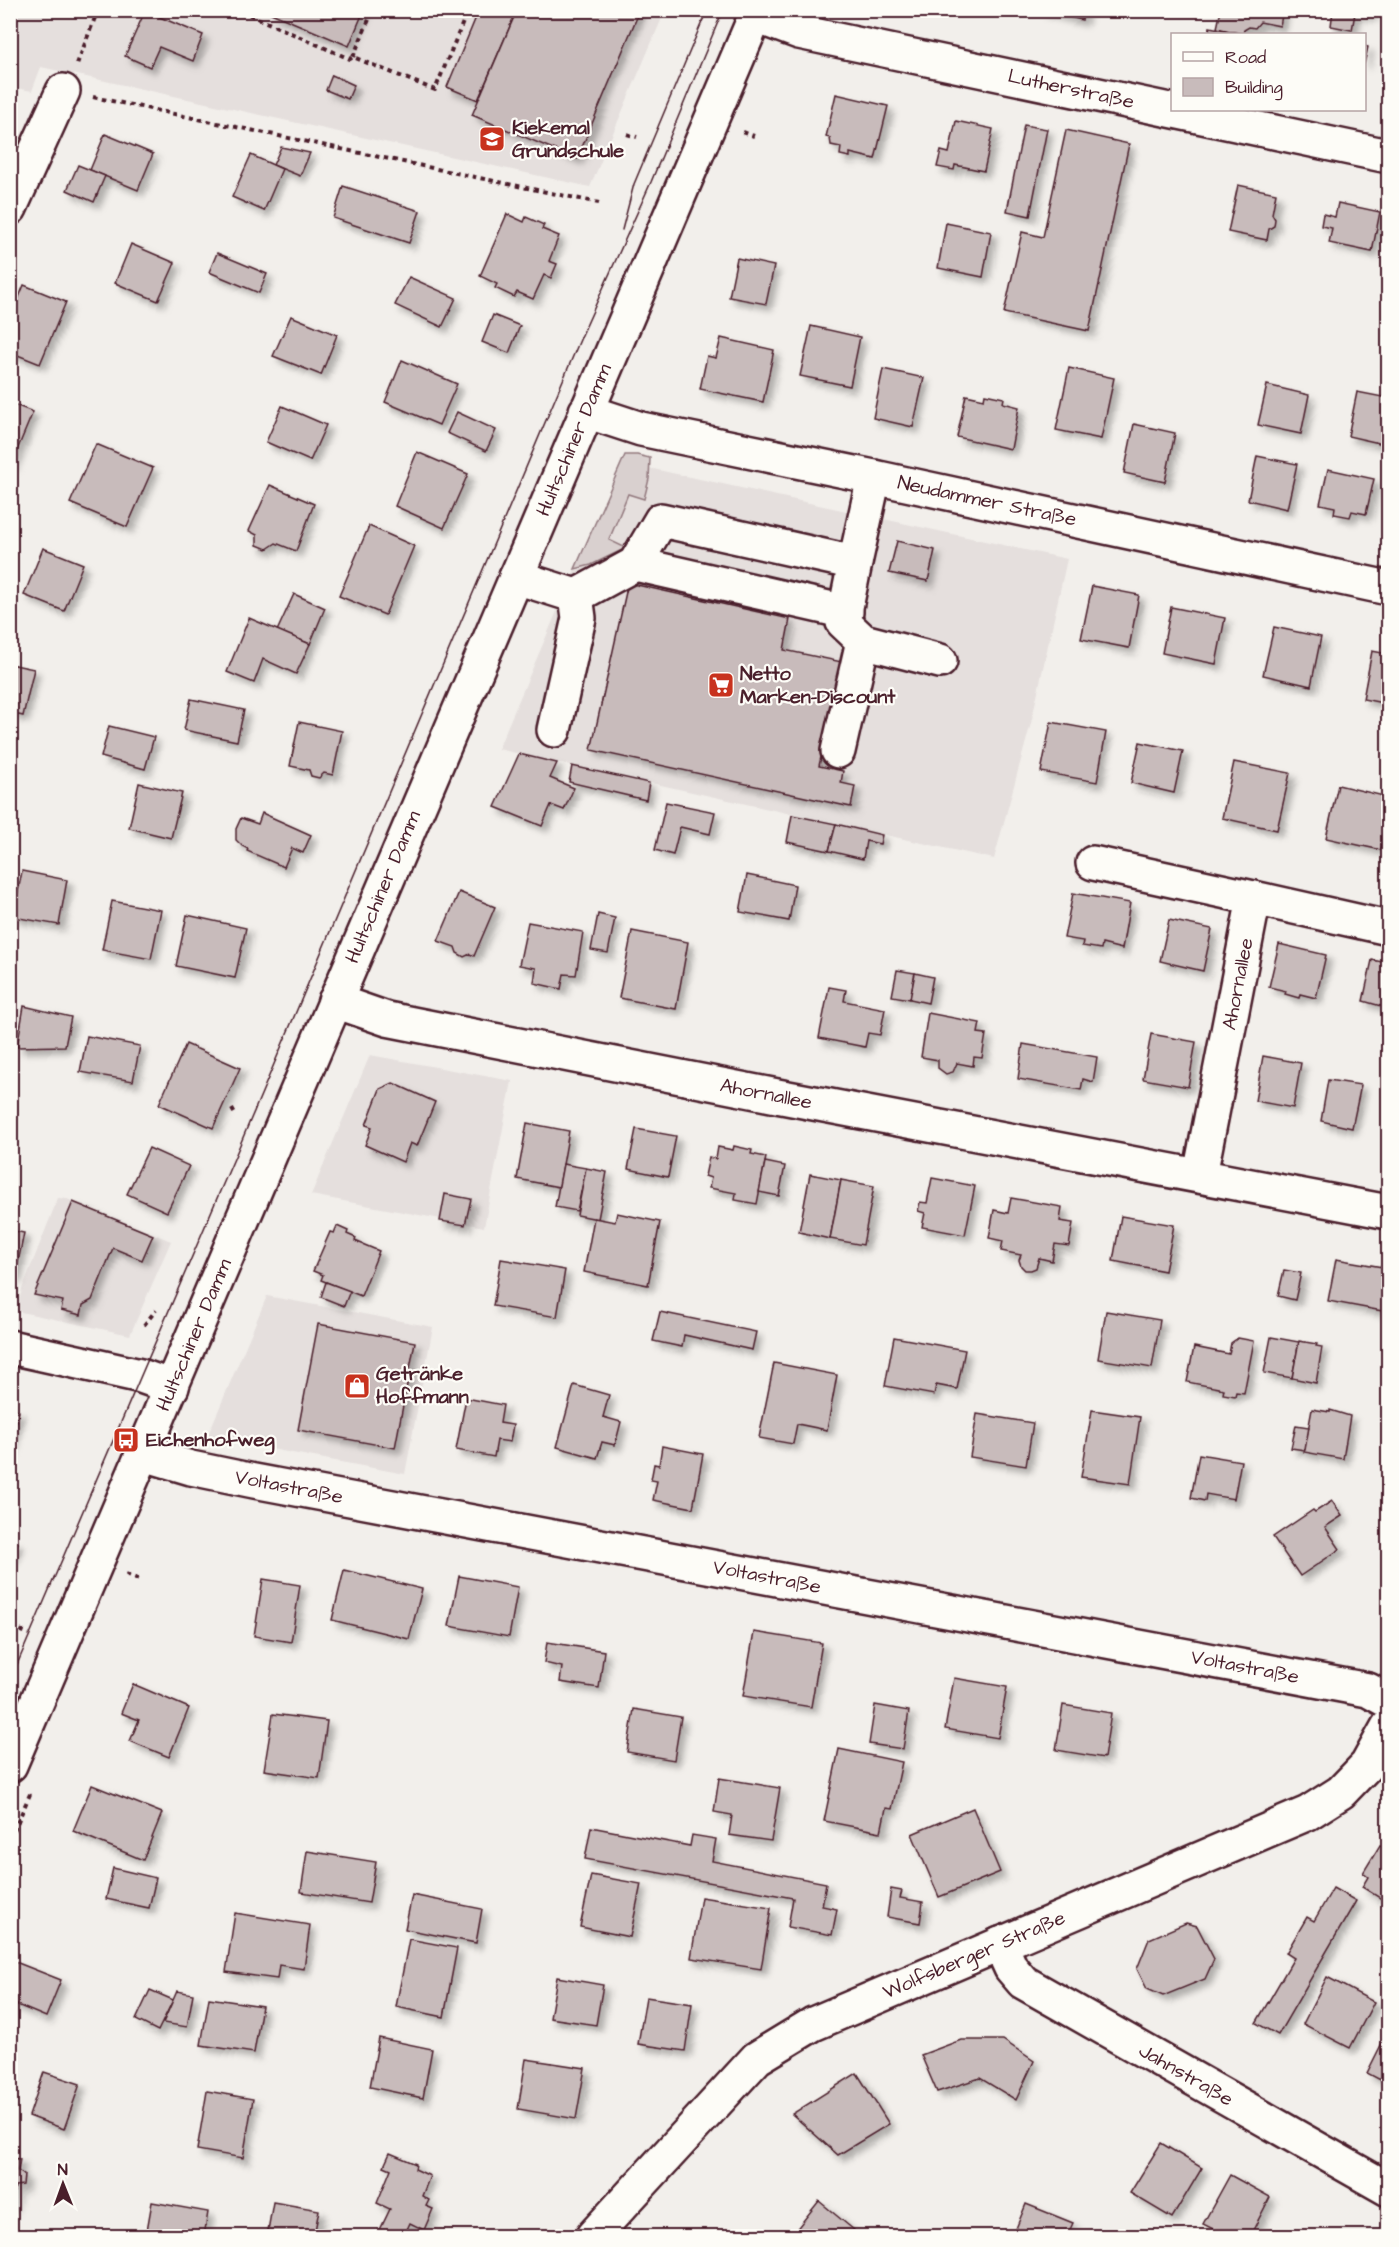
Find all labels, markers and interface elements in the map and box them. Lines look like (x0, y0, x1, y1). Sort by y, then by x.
legend (1171, 33, 1366, 111)
text: Road (1225, 45, 1266, 70)
street label: Lutherstraße (1005, 62, 1137, 116)
text: Building (1225, 75, 1283, 101)
place label: Kiekemal Grundschule (512, 114, 624, 165)
school or university icon: Kiekemal Grundschule (477, 124, 507, 154)
street label: Hultschiner Damm (529, 359, 619, 521)
street label: Neudammer Straße (895, 468, 1079, 534)
place label: Netto Marken-Discount (740, 660, 896, 711)
supermarket icon: Netto Marken-Discount (706, 670, 736, 700)
street label: Hultschiner Damm (338, 806, 428, 968)
street label: Ahornallee (1215, 935, 1261, 1032)
street label: Ahornallee (718, 1071, 815, 1117)
street label: Hultschiner Damm (149, 1254, 239, 1416)
place label: Getränke Hoffmann (376, 1360, 469, 1411)
shop icon: Getränke Hoffmann (342, 1371, 372, 1401)
bus stop icon: Eichenhofweg (111, 1425, 141, 1455)
place label: Eichenhofweg (146, 1426, 275, 1455)
street label: Voltastraße (233, 1463, 346, 1511)
street label: Voltastraße (711, 1553, 824, 1601)
street label: Voltastraße (1189, 1643, 1302, 1691)
street label: Wolfsberger Straße (879, 1904, 1070, 2007)
street label: Jahnstraße (1134, 2037, 1239, 2113)
north arrow (33, 2154, 93, 2214)
text: N (58, 2159, 68, 2181)

